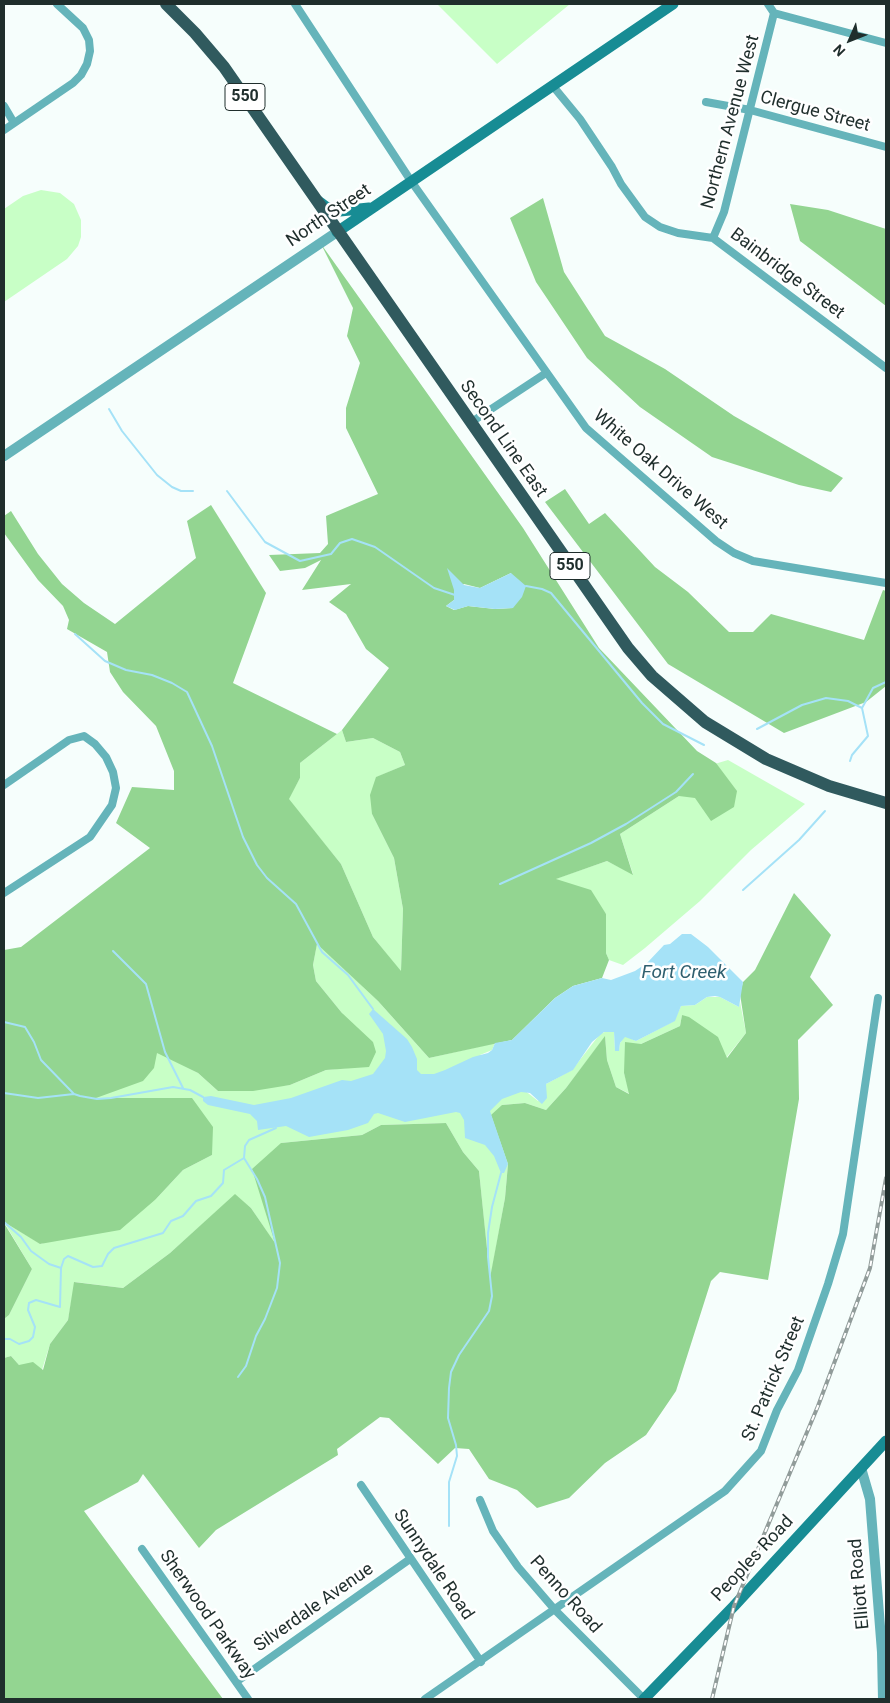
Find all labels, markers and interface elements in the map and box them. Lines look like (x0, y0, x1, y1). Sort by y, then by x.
north arrow (825, 15, 875, 65)
street label: Northern Avenue West (697, 33, 765, 211)
text: N (830, 41, 848, 60)
road number: 550 (225, 84, 265, 110)
street label: Clergue Street (758, 87, 872, 137)
street label: North Street (283, 180, 375, 252)
street label: Bainbridge Street (726, 224, 848, 324)
street label: Second Line East (455, 376, 551, 502)
street label: White Oak Drive West (588, 406, 732, 534)
road number: 550 (550, 552, 590, 580)
water label: Fort Creek (642, 962, 726, 984)
street label: St. Patrick Street (738, 1313, 810, 1445)
street label: Sunnydale Road (388, 1506, 478, 1624)
street label: Peoples Road (708, 1511, 798, 1607)
street label: Elliott Road (845, 1538, 875, 1630)
street label: Sherwood Parkway (154, 1546, 260, 1684)
street label: Penno Road (525, 1552, 605, 1638)
street label: Silverdale Avenue (250, 1559, 378, 1657)

